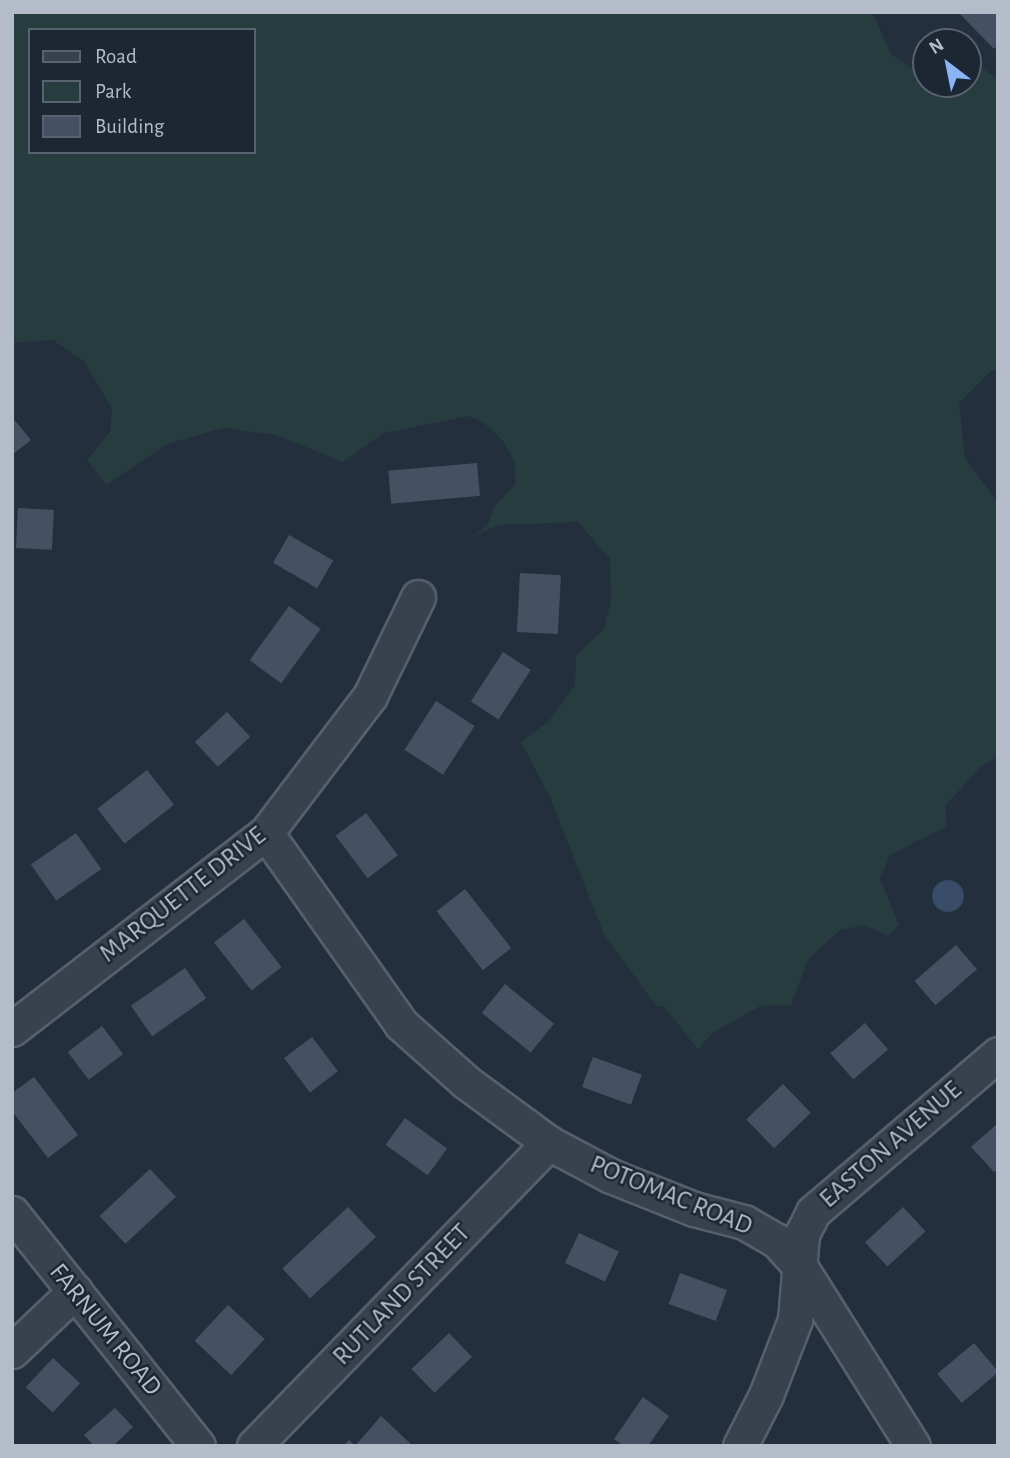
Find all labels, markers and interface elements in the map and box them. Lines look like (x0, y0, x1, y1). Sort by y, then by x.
legend (28, 28, 256, 154)
north arrow (912, 28, 982, 98)
text: N (926, 35, 947, 58)
text: Road (95, 46, 137, 67)
text: Park (95, 81, 131, 102)
text: Building (95, 116, 164, 137)
street label: MARQUETTE DRIVE (94, 820, 272, 970)
street label: EASTON AVENUE (814, 1075, 968, 1215)
street label: POTOMAC ROAD (585, 1149, 757, 1243)
street label: RUTLAND STREET (327, 1218, 477, 1372)
street label: FARNUM ROAD (42, 1258, 168, 1402)

